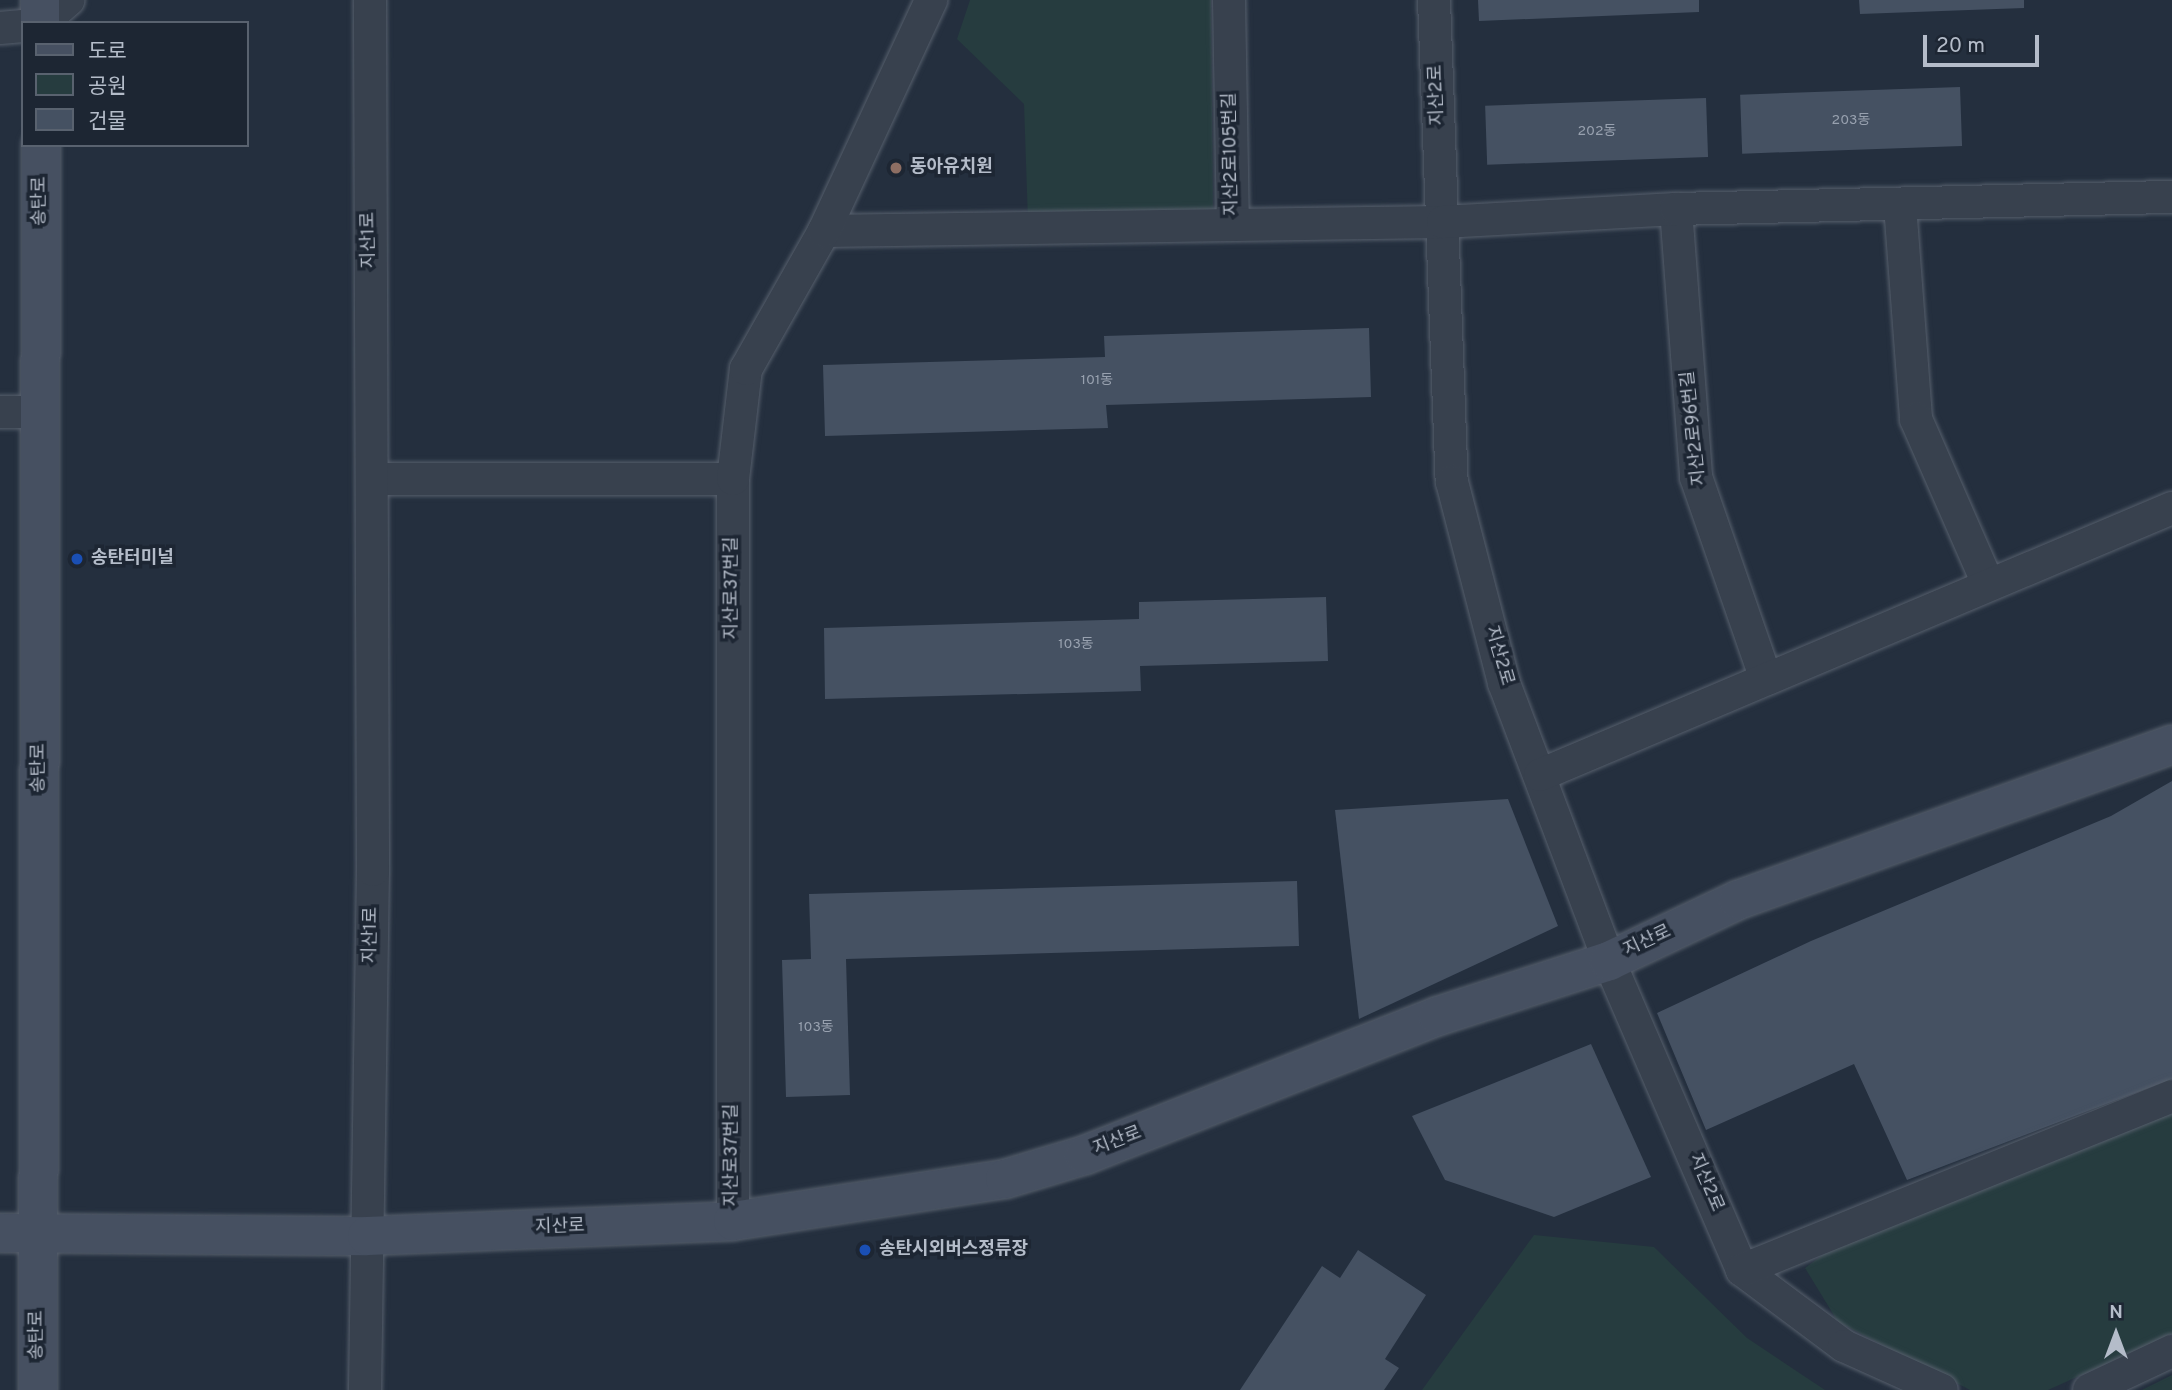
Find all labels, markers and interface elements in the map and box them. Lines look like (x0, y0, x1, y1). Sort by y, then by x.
legend (21, 21, 248, 147)
scale bar (1927, 21, 2042, 65)
text: 20 m (1936, 33, 1985, 60)
text: 도로 (88, 39, 127, 66)
street label: 지산2로 (1426, 64, 1450, 126)
text: 공원 (88, 74, 127, 101)
street label: 지산2로105번길 (1220, 92, 1244, 216)
text: 건물 (88, 109, 127, 136)
house number: 203동 (1832, 113, 1870, 129)
house number: 202동 (1577, 124, 1617, 140)
place label: 동아유치원 (910, 157, 993, 179)
marker: 동아유치원 (888, 160, 904, 176)
street label: 송탄로 (30, 176, 52, 226)
street label: 지산1로 (359, 212, 381, 268)
street label: 지산2로96번길 (1678, 370, 1712, 486)
house number: 101동 (1081, 373, 1113, 389)
street label: 지산로37번길 (722, 537, 744, 639)
place label: 송탄터미널 (91, 548, 174, 570)
marker: 송탄터미널 (69, 551, 85, 567)
street label: 지산2로 (1479, 624, 1517, 688)
house number: 103동 (1058, 637, 1094, 653)
street label: 송탄로 (29, 743, 51, 793)
street label: 지산1로 (361, 907, 383, 963)
street label: 지산로 (1621, 922, 1675, 962)
house number: 103동 (798, 1020, 834, 1036)
street label: 지산로37번길 (722, 1104, 744, 1206)
street label: 지산로 (1091, 1123, 1145, 1161)
street label: 지산2로 (1683, 1151, 1727, 1215)
street label: 지산로 (535, 1216, 585, 1240)
place label: 송탄시외버스정류장 (879, 1239, 1028, 1261)
marker: 송탄시외버스정류장 (857, 1242, 873, 1258)
north arrow (2081, 1299, 2151, 1369)
text: N (2109, 1301, 2123, 1325)
street label: 송탄로 (27, 1310, 49, 1360)

